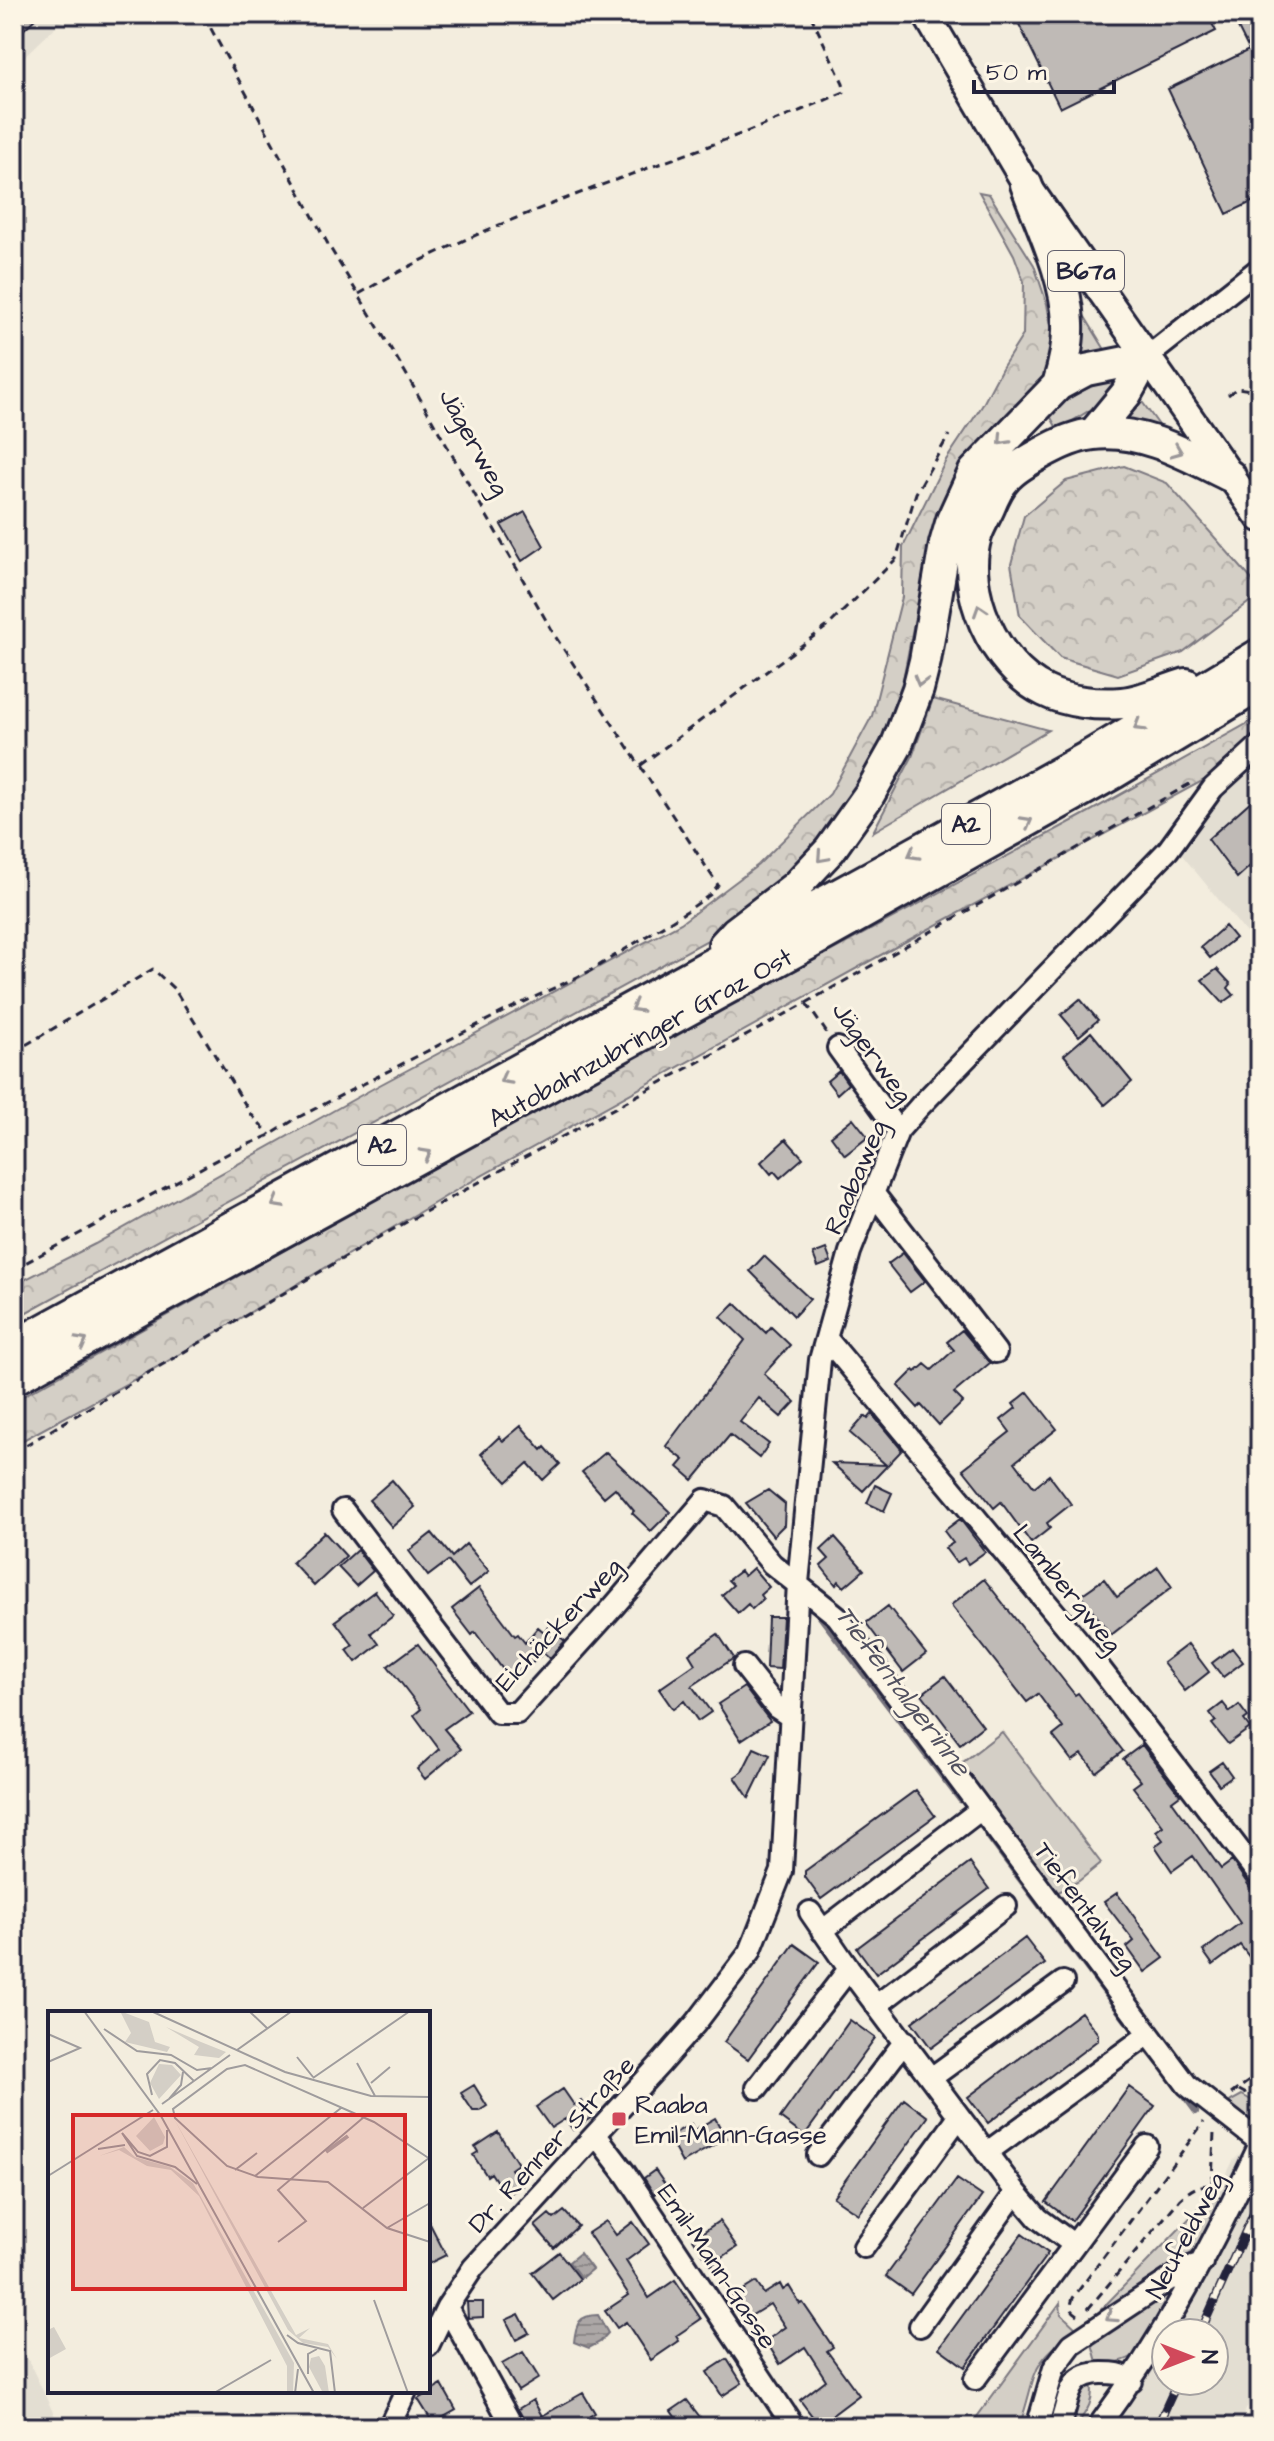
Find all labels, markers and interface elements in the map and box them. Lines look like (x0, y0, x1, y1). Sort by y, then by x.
scale bar (974, 44, 1114, 94)
text: 50 m (986, 56, 1047, 90)
road number: B67a (1048, 251, 1124, 291)
street label: Jägerweg (428, 382, 518, 503)
one-way arrow (999, 431, 1013, 446)
one-way arrow (1169, 442, 1183, 458)
one-way arrow (974, 604, 990, 618)
one-way arrow (913, 673, 929, 687)
one-way arrow (1133, 716, 1148, 732)
road number: A2 (942, 804, 990, 844)
one-way arrow (1018, 816, 1032, 832)
one-way arrow (907, 844, 922, 860)
one-way arrow (818, 848, 832, 863)
street label: Autobahnzubringer Graz Ost (482, 939, 800, 1138)
street label: Jägerweg (822, 995, 921, 1112)
one-way arrow (630, 997, 645, 1013)
one-way arrow (499, 1069, 513, 1084)
street label: Raabaweg (816, 1115, 898, 1241)
road number: A2 (358, 1125, 406, 1165)
one-way arrow (417, 1148, 432, 1164)
one-way arrow (271, 1193, 285, 1209)
one-way arrow (74, 1336, 89, 1351)
street label: Lambergweg (1002, 1517, 1130, 1662)
street label: Eichäckerweg (487, 1550, 632, 1701)
water label: Tiefentalgerinne (825, 1597, 981, 1787)
street label: Tiefentalweg (1023, 1835, 1146, 1980)
inset map (48, 2011, 430, 2393)
street label: Dr. Renner Straße (460, 2048, 643, 2241)
place label: Raaba Emil-Mann-Gasse (635, 2087, 827, 2153)
marker: Raaba Emil-Mann-Gasse (610, 2110, 628, 2128)
street label: Neufeldweg (1137, 2166, 1236, 2306)
street label: Emil-Mann-Gasse (649, 2177, 786, 2356)
one-way arrow (1106, 2307, 1120, 2322)
north arrow (1150, 2317, 1230, 2397)
text: N (1193, 2350, 1224, 2364)

